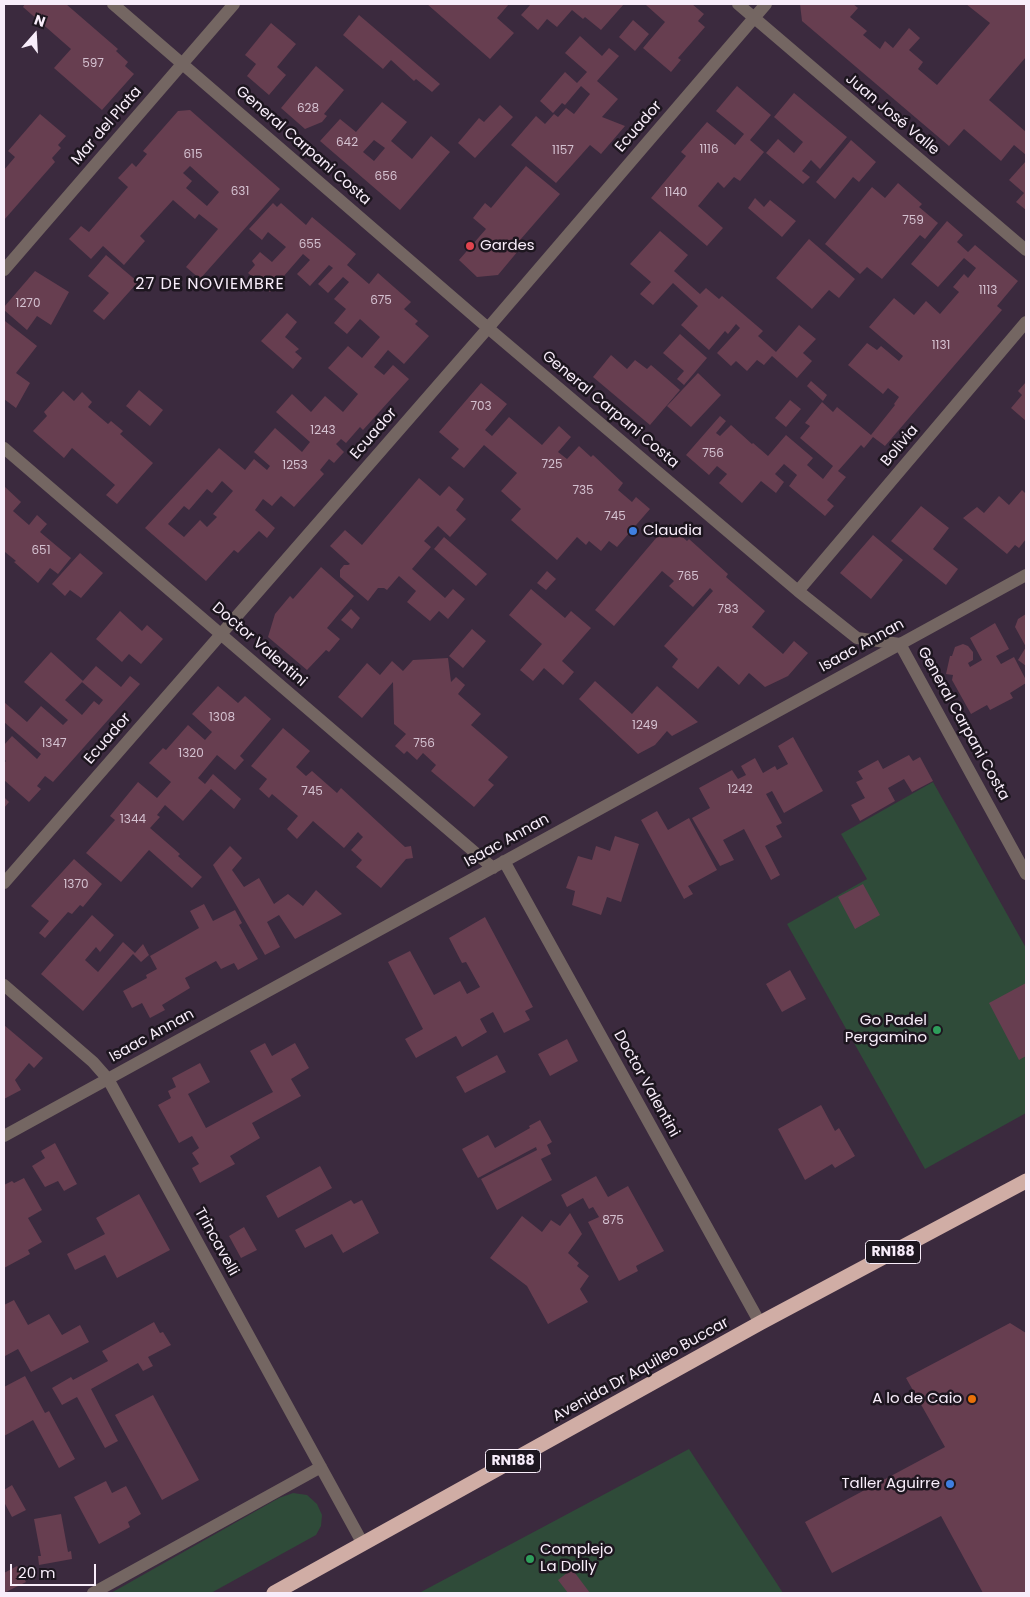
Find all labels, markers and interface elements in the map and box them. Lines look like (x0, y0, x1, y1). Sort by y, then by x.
north arrow (10, 10, 60, 60)
text: N (32, 10, 48, 32)
house number: 597 (82, 57, 104, 71)
street label: Juan José Valle (841, 71, 943, 159)
street label: Mar del Plata (68, 83, 146, 169)
street label: General Carpani Costa (232, 83, 374, 209)
street label: Ecuador (612, 98, 666, 156)
house number: 628 (297, 102, 319, 116)
house number: 642 (336, 136, 358, 150)
house number: 1116 (699, 143, 719, 157)
house number: 1157 (552, 144, 574, 158)
house number: 615 (184, 148, 202, 162)
house number: 656 (375, 170, 397, 184)
house number: 631 (231, 185, 249, 199)
house number: 1140 (665, 186, 687, 200)
house number: 759 (902, 214, 924, 228)
place label: Gardes (480, 237, 535, 255)
house number: 655 (299, 238, 321, 252)
marker: Gardes (464, 240, 476, 252)
district label: 27 DE NOVIEMBRE (133, 275, 287, 295)
house number: 1113 (979, 284, 997, 298)
house number: 675 (370, 294, 392, 308)
house number: 1270 (16, 297, 40, 311)
house number: 1131 (932, 339, 950, 353)
street label: General Carpani Costa (538, 348, 682, 472)
house number: 703 (470, 400, 492, 414)
street label: Ecuador (347, 405, 401, 463)
street label: Bolivia (878, 422, 922, 470)
house number: 1243 (310, 424, 336, 438)
house number: 756 (702, 447, 724, 461)
house number: 725 (542, 458, 562, 472)
house number: 1253 (282, 459, 308, 473)
house number: 735 (572, 484, 594, 498)
house number: 745 (604, 510, 626, 524)
place label: Claudia (643, 522, 702, 540)
marker: Claudia (627, 525, 639, 537)
house number: 651 (32, 544, 50, 558)
house number: 765 (677, 570, 699, 584)
street label: Doctor Valentini (208, 599, 310, 691)
house number: 783 (717, 603, 739, 617)
street label: Isaac Annan (817, 615, 907, 677)
street label: General Carpani Costa (913, 644, 1013, 804)
street label: Ecuador (81, 710, 135, 768)
house number: 1308 (209, 711, 235, 725)
house number: 1249 (632, 719, 658, 733)
house number: 1347 (41, 737, 67, 751)
house number: 756 (413, 737, 435, 751)
house number: 1320 (178, 747, 204, 761)
house number: 1242 (727, 783, 753, 797)
house number: 745 (301, 785, 323, 799)
street label: Isaac Annan (462, 810, 552, 872)
house number: 1344 (120, 813, 146, 827)
house number: 1370 (64, 878, 88, 892)
street label: Isaac Annan (107, 1005, 197, 1067)
place label: Go Padel Pergamino (845, 1012, 927, 1047)
marker: Go Padel Pergamino (931, 1024, 943, 1036)
street label: Doctor Valentini (609, 1027, 683, 1141)
street label: Trincavelli (190, 1205, 242, 1279)
house number: 875 (602, 1214, 624, 1228)
road number: RN188 (866, 1240, 920, 1264)
street label: Avenida Dr Aquileo Buccar (550, 1314, 732, 1426)
place label: A lo de Caio (872, 1390, 962, 1408)
marker: A lo de Caio (966, 1393, 978, 1405)
road number: RN188 (486, 1450, 540, 1472)
place label: Taller Aguirre (841, 1475, 940, 1493)
marker: Taller Aguirre (944, 1478, 956, 1490)
place label: Complejo La Dolly (540, 1541, 613, 1576)
marker: Complejo La Dolly (524, 1553, 536, 1565)
scale bar (12, 1554, 99, 1586)
text: 20 m (18, 1562, 56, 1583)

